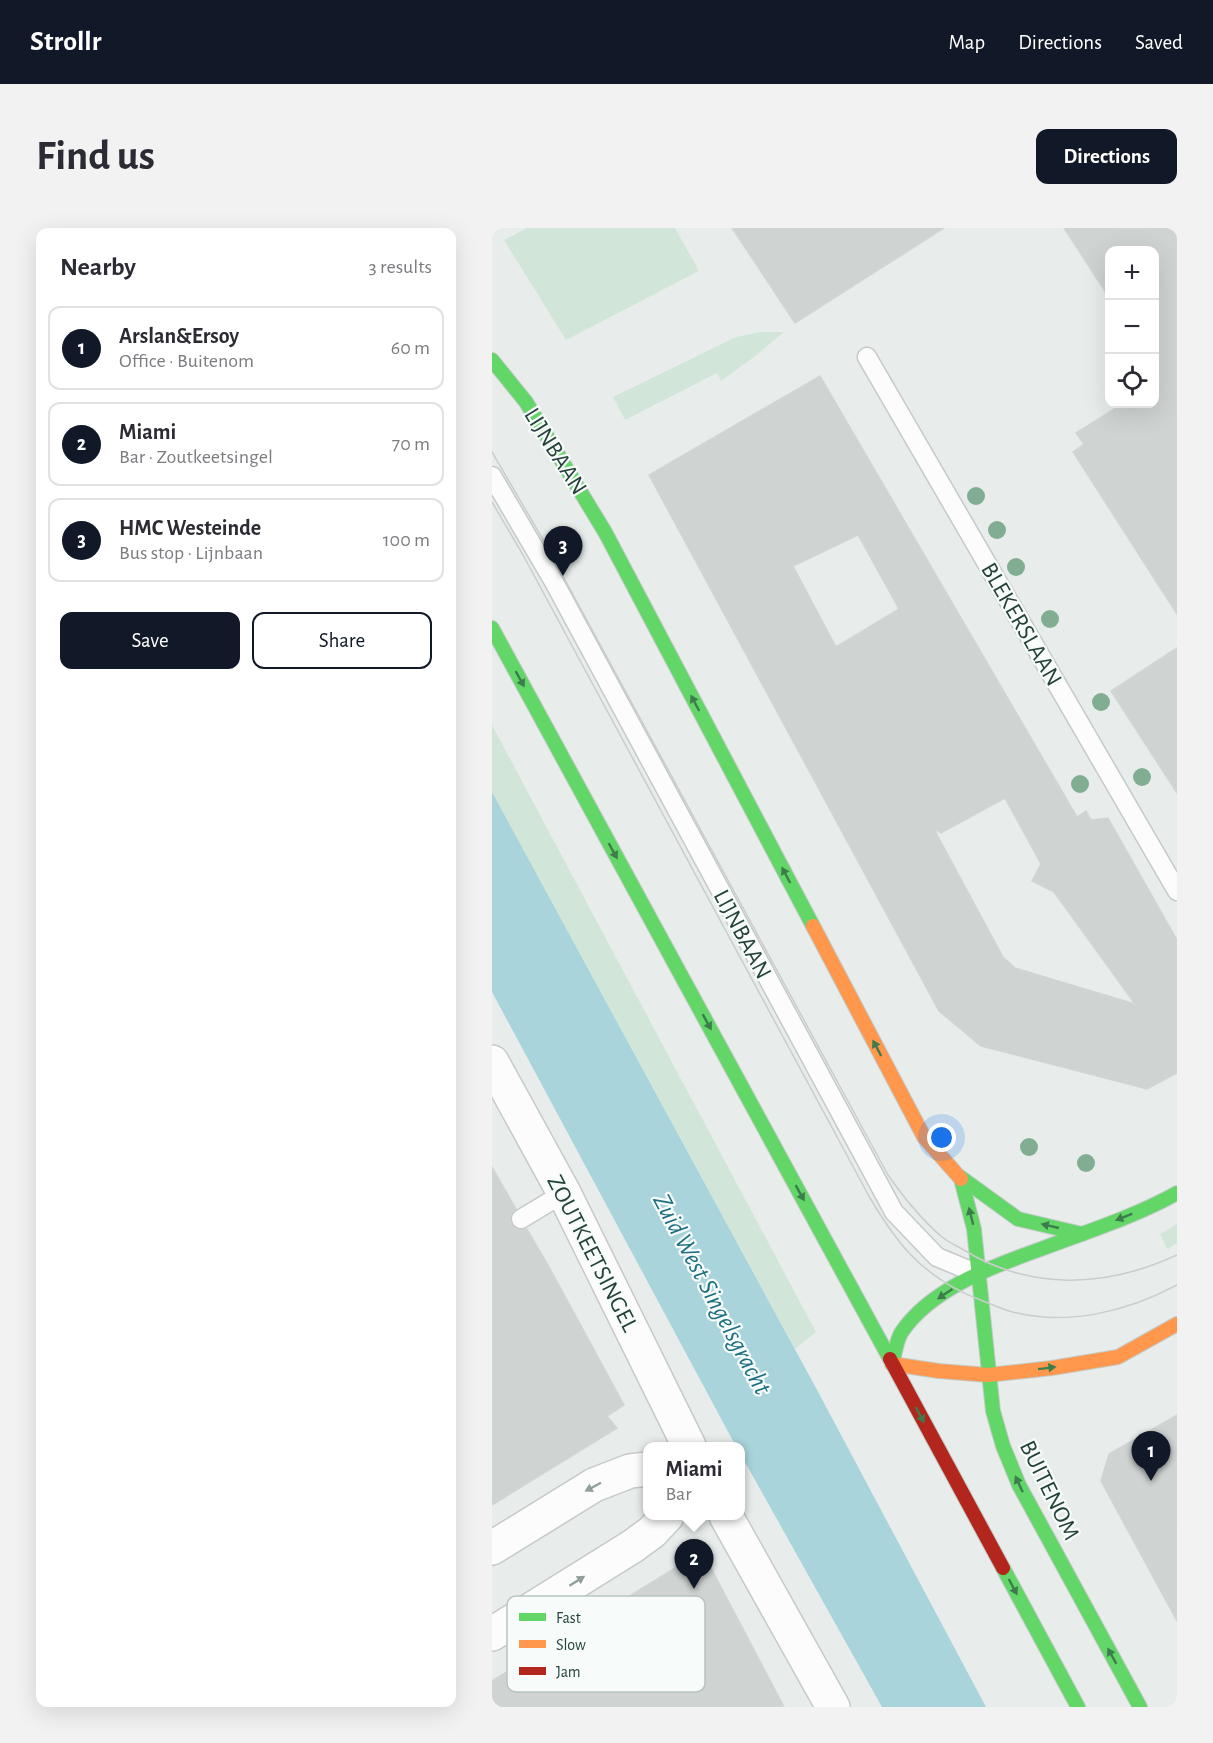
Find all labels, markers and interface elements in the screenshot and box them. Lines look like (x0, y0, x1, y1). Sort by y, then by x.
text: Strollr (30, 28, 101, 56)
text: Map (949, 32, 985, 53)
text: Directions (1018, 32, 1102, 53)
text: Saved (1135, 32, 1183, 53)
button: Directions (1036, 129, 1177, 184)
text: Find us (36, 135, 155, 177)
map controls (1105, 246, 1159, 408)
button: + (1105, 246, 1159, 300)
text: Nearby (60, 254, 136, 280)
text: 3 results (368, 257, 432, 277)
button: − (1105, 300, 1159, 354)
text: Arslan&Ersoy (119, 325, 239, 347)
text: 1 (78, 338, 85, 358)
text: 60 m (391, 338, 430, 358)
text: Office · Buitenom (119, 351, 254, 371)
button: locate (1105, 354, 1159, 408)
street label: LIJNBAAN (519, 404, 591, 499)
text: Miami (119, 421, 176, 443)
text: 2 (77, 434, 86, 454)
text: 70 m (392, 434, 430, 454)
text: Bar · Zoutkeetsingel (119, 447, 273, 467)
text: HMC Westeinde (119, 517, 261, 539)
pin: 3 (544, 526, 582, 576)
text: 3 (77, 530, 86, 550)
text: 100 m (383, 530, 430, 550)
text: Bus stop · Lijnbaan (119, 543, 263, 563)
street label: BLEKERSLAAN (976, 559, 1066, 690)
button: Save (60, 612, 240, 669)
button: Share (252, 612, 432, 669)
one-way arrow (515, 671, 525, 688)
one-way arrow (690, 694, 700, 711)
one-way arrow (608, 842, 618, 859)
one-way arrow (781, 867, 791, 884)
street label: LIJNBAAN (709, 886, 776, 983)
one-way arrow (702, 1014, 712, 1031)
one-way arrow (872, 1039, 882, 1056)
your location (927, 1123, 956, 1152)
street label: ZOUTKEETSINGEL (542, 1171, 642, 1336)
one-way arrow (795, 1185, 805, 1202)
water label: Zuid West Singelsgracht (648, 1190, 776, 1400)
one-way arrow (965, 1207, 975, 1225)
one-way arrow (1115, 1213, 1133, 1222)
one-way arrow (1040, 1221, 1059, 1230)
one-way arrow (937, 1288, 953, 1299)
one-way arrow (1037, 1364, 1056, 1373)
one-way arrow (915, 1407, 925, 1424)
pin: 1 (1132, 1432, 1170, 1481)
street label: BUITENOM (1015, 1437, 1083, 1544)
popup (643, 1442, 745, 1520)
text: Miami (665, 1458, 723, 1480)
one-way arrow (1015, 1476, 1024, 1493)
one-way arrow (584, 1482, 601, 1492)
text: Bar (665, 1484, 692, 1504)
pin: 2 (674, 1540, 714, 1589)
one-way arrow (569, 1576, 585, 1587)
one-way arrow (1008, 1578, 1018, 1595)
legend (507, 1596, 705, 1692)
text: Fast (556, 1610, 581, 1626)
text: Slow (556, 1637, 586, 1653)
one-way arrow (1107, 1647, 1117, 1664)
text: Jam (556, 1664, 581, 1680)

